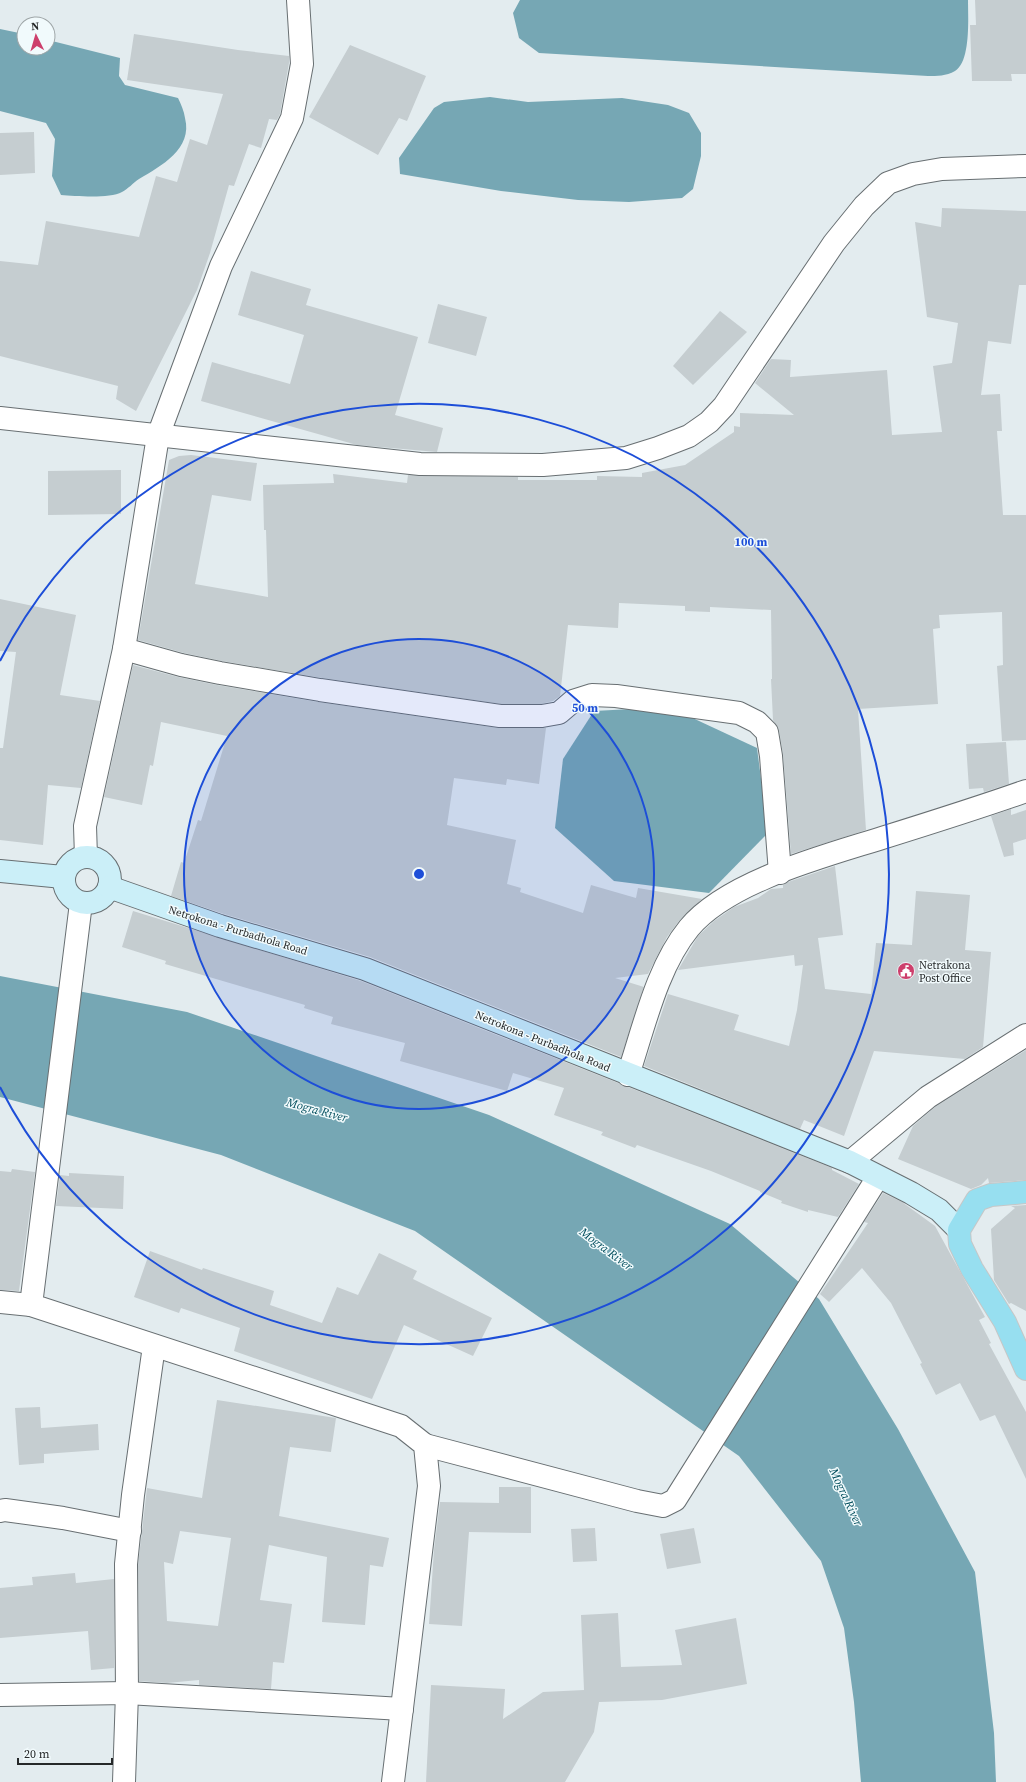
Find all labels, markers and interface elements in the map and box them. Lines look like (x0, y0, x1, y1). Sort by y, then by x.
north arrow (16, 16, 56, 56)
text: N (31, 19, 40, 34)
text: 100 m (735, 534, 768, 550)
text: 50 m (572, 700, 598, 716)
centre of rings (412, 867, 426, 881)
street label: Netrokona - Purbadhola Road (166, 902, 310, 959)
place label: Netrakona Post Office (919, 958, 971, 986)
public building icon: Netrakona Post Office (896, 961, 916, 981)
street label: Netrokona - Purbadhola Road (473, 1007, 613, 1076)
water label: Mogra River (284, 1094, 350, 1126)
water label: Mogra River (575, 1223, 637, 1275)
water label: Mogra River (825, 1464, 867, 1530)
scale bar (18, 1740, 112, 1766)
text: 20 m (24, 1746, 50, 1762)

